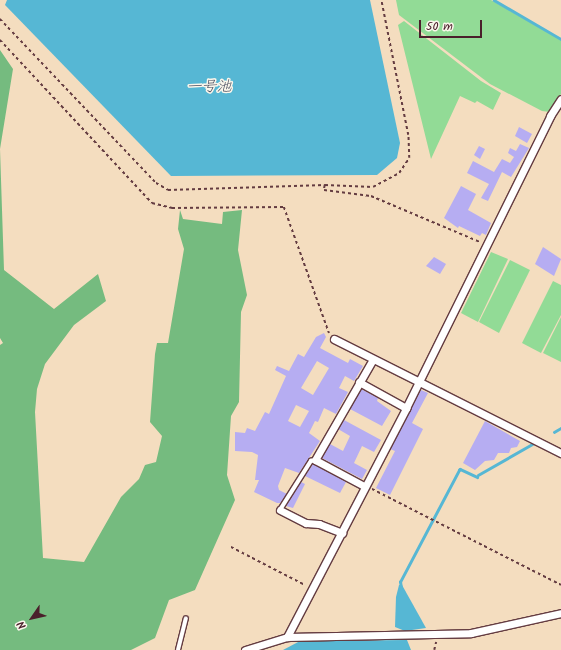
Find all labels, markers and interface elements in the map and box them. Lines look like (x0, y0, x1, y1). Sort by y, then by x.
scale bar (421, 12, 484, 38)
text: 50 m (426, 17, 453, 36)
water label: 一号池 (187, 79, 231, 97)
north arrow (12, 598, 52, 638)
text: N (13, 617, 31, 633)

